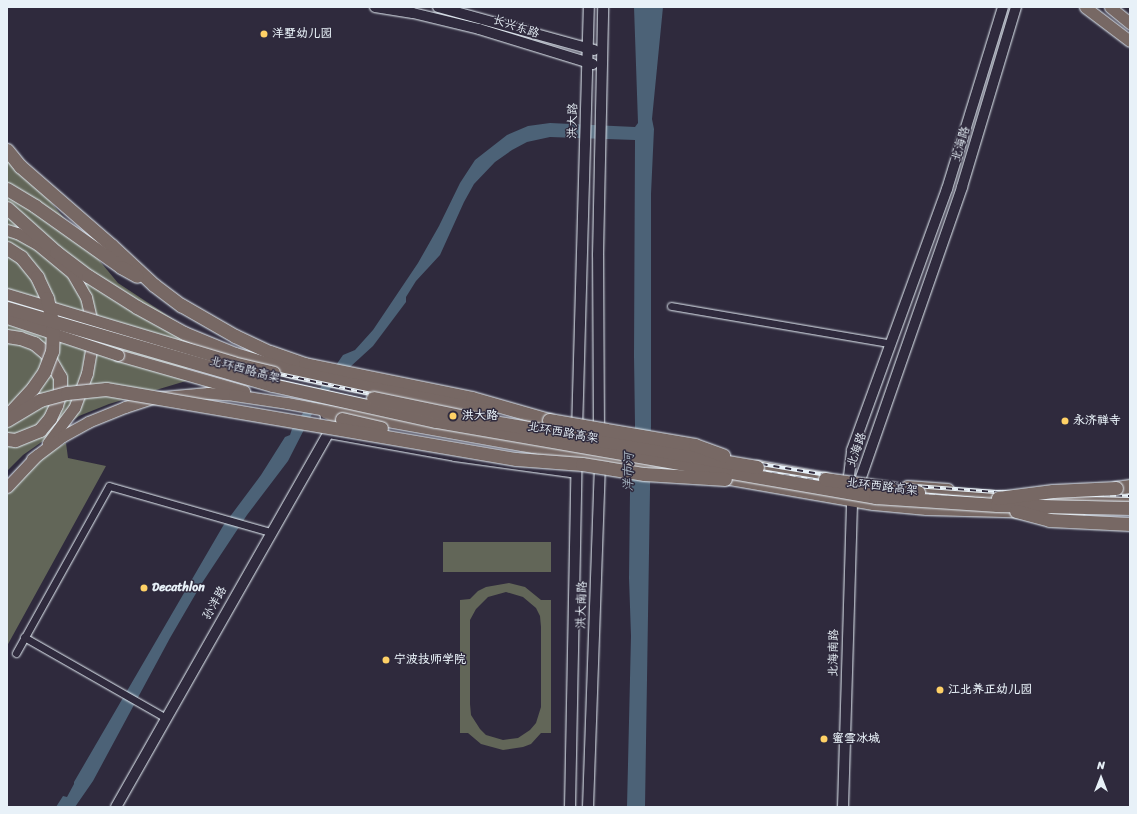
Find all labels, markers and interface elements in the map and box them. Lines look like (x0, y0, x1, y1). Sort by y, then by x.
street label: 长兴东路 (491, 13, 541, 41)
place label: 洋墅幼儿园 (272, 27, 332, 41)
marker: 洋墅幼儿园 (259, 29, 269, 39)
street label: 洪大路 (565, 103, 581, 139)
street label: 北海路 (949, 125, 973, 163)
street label: 北环西路高架 (208, 354, 282, 386)
place label: 洪大路 (462, 409, 498, 423)
marker: 洪大路 (447, 410, 459, 422)
place label: 永济禅寺 (1073, 414, 1121, 428)
marker: 永济禅寺 (1060, 416, 1070, 426)
street label: 北环西路高架 (526, 420, 600, 446)
street label: 北海路 (844, 431, 870, 469)
water label: 洋市河 (621, 452, 637, 492)
street label: 北环西路高架 (845, 475, 919, 499)
place label: Decathlon (152, 581, 205, 595)
street label: 洪大南路 (574, 581, 590, 629)
marker: Decathlon (139, 583, 149, 593)
street label: 孙洋路 (200, 584, 230, 622)
street label: 北海南路 (826, 629, 842, 677)
place label: 宁波技师学院 (394, 653, 466, 667)
marker: 宁波技师学院 (381, 655, 391, 665)
place label: 江北养正幼儿园 (948, 683, 1032, 697)
marker: 江北养正幼儿园 (935, 685, 945, 695)
place label: 蜜雪冰城 (832, 732, 880, 746)
marker: 蜜雪冰城 (819, 734, 829, 744)
text: N (1097, 756, 1105, 775)
north arrow (1081, 758, 1121, 798)

